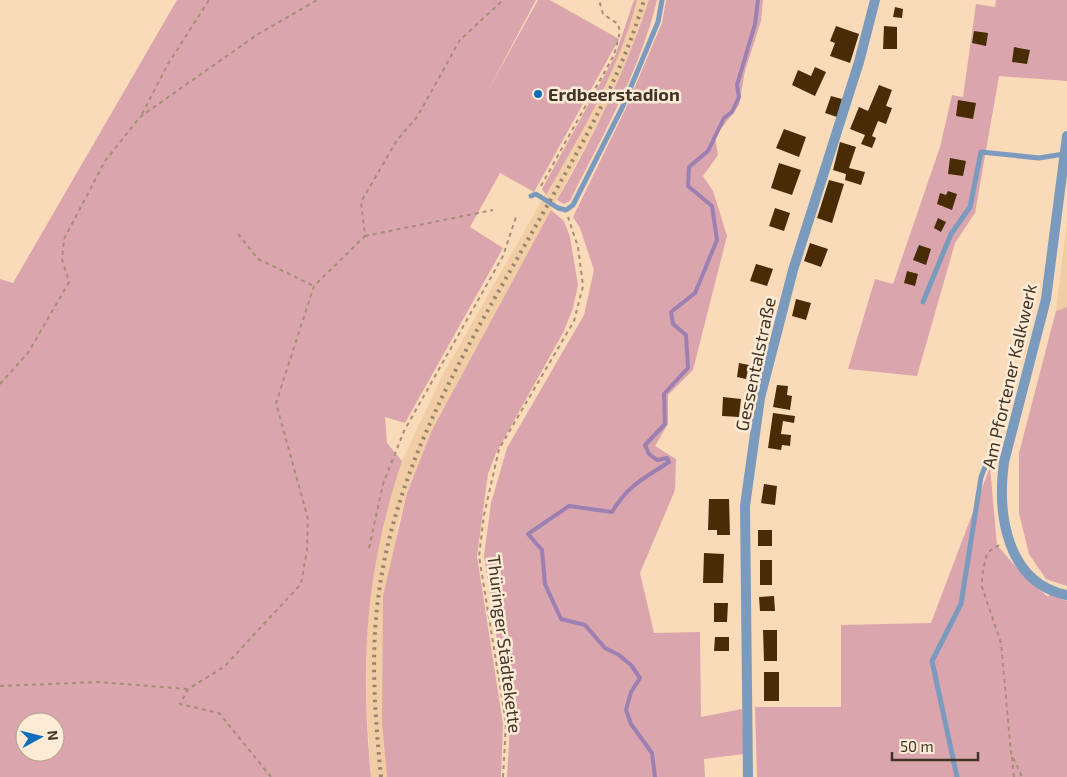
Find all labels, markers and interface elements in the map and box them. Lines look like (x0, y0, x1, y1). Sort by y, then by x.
place label: Erdbeerstadion (548, 83, 680, 105)
marker: Erdbeerstadion (532, 88, 544, 100)
street label: Am Pfortener Kalkwerk (977, 281, 1041, 471)
street label: Gessentalstraße (730, 295, 780, 433)
street label: Thüringer Städtekette (483, 554, 527, 734)
north arrow (15, 712, 65, 762)
text: N (44, 729, 62, 741)
scale bar (892, 730, 978, 762)
text: 50 m (900, 737, 934, 755)

